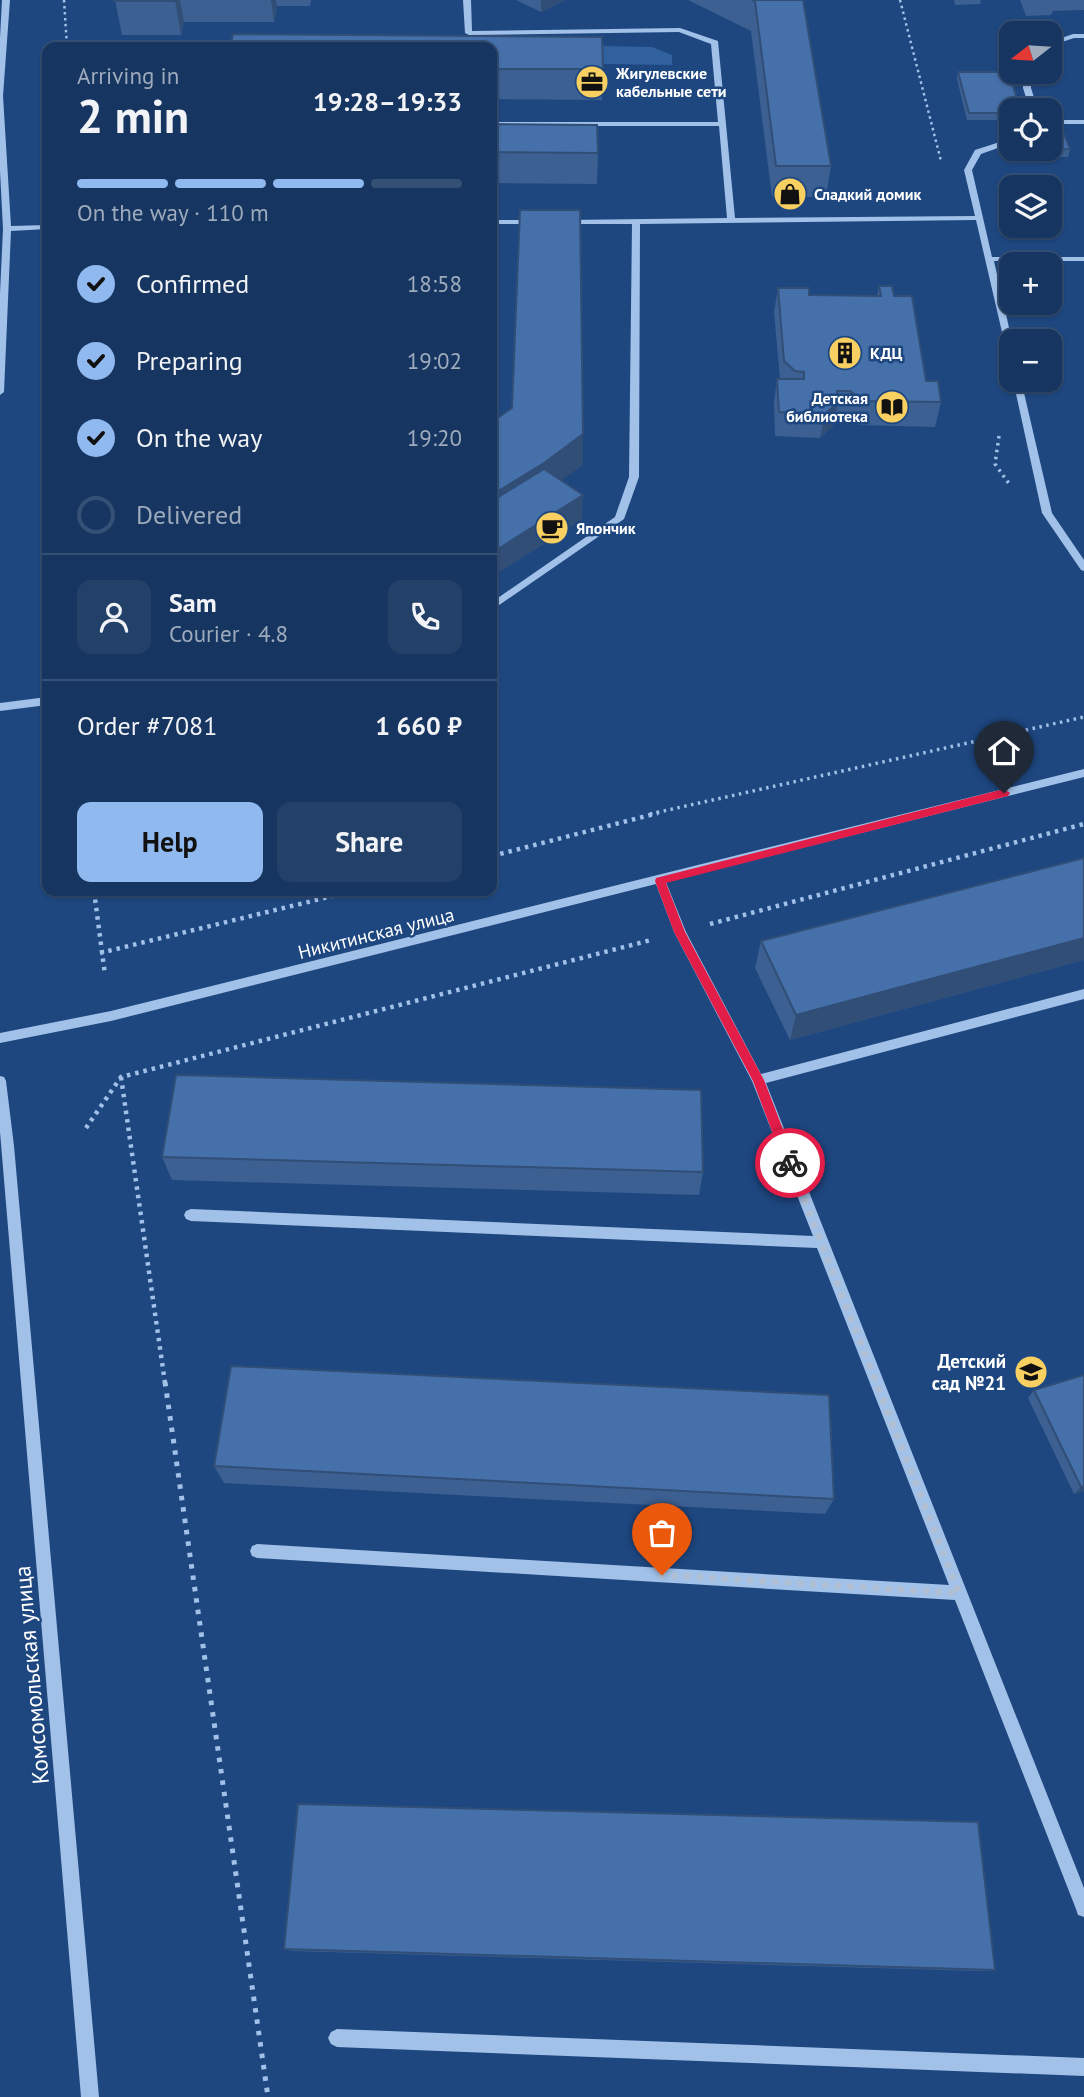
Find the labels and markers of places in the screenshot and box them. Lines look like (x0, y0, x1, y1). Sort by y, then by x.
office icon: Жигулевские кабельные сети (573, 63, 611, 101)
place label: Жигулевские кабельные сети (615, 63, 727, 101)
shop icon: Сладкий домик (771, 175, 809, 213)
place label: Сладкий домик (814, 184, 921, 204)
building icon: КДЦ (826, 334, 864, 372)
place label: КДЦ (870, 343, 903, 363)
place label: Детская библиотека (786, 388, 868, 426)
library icon: Детская библиотека (873, 388, 911, 426)
cafe icon: Япончик (533, 509, 571, 547)
place label: Япончик (576, 518, 636, 538)
pin (974, 721, 1034, 793)
place label: Детский сад №21 (932, 1349, 1006, 1395)
school or university icon: Детский сад №21 (1012, 1353, 1050, 1391)
pin (632, 1503, 692, 1575)

